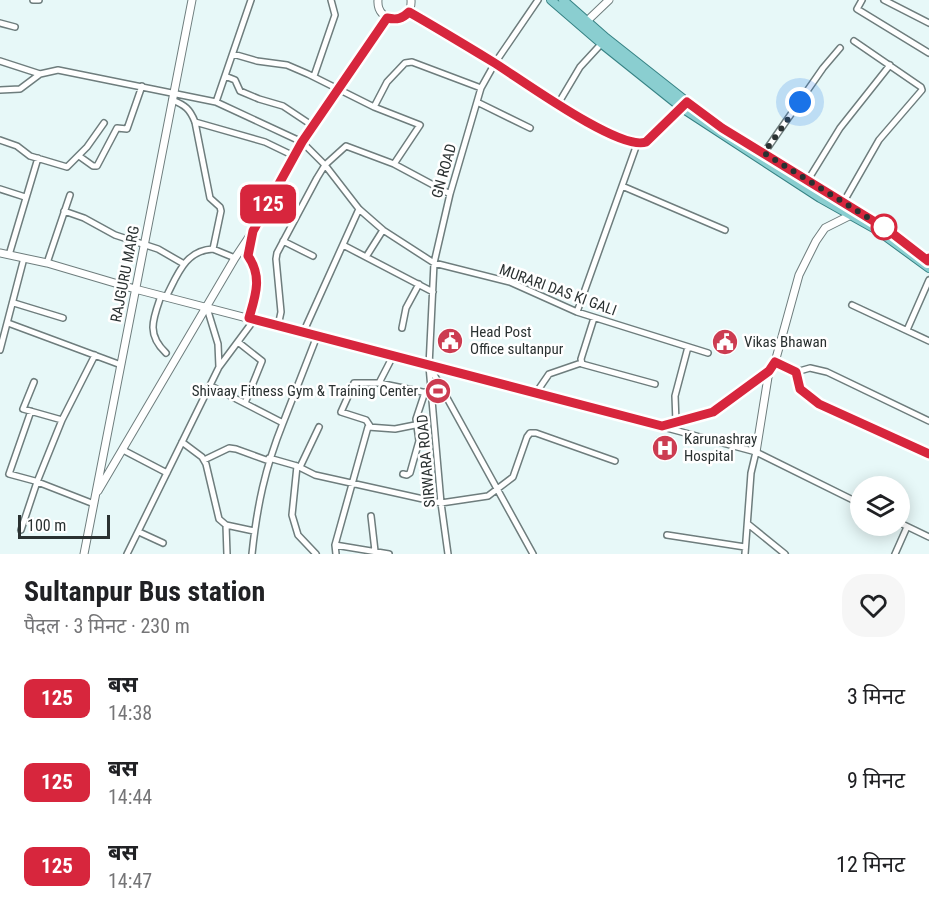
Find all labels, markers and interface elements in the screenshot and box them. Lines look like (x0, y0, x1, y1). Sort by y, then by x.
your location (785, 87, 815, 117)
street label: GN ROAD (428, 142, 460, 200)
line badge: 125 (234, 184, 302, 224)
text: 125 (252, 192, 284, 216)
unlabelled marker (871, 214, 897, 240)
street label: RAJGURU MARG (107, 224, 143, 324)
street label: MURARI DAS KI GALI (497, 260, 619, 320)
place label: Head Post Office sultanpur (470, 323, 564, 358)
public building icon: Head Post Office sultanpur (435, 326, 465, 356)
public building icon: Vikas Bhawan (710, 327, 740, 357)
place label: Vikas Bhawan (744, 333, 827, 351)
sports icon: Shivaay Fitness Gym & Training Center (423, 376, 453, 406)
place label: Shivaay Fitness Gym & Training Center (192, 382, 418, 400)
street label: SIRWARA ROAD (413, 414, 439, 508)
place label: Karunashray Hospital (684, 430, 757, 465)
hospital icon: Karunashray Hospital (650, 433, 680, 463)
map controls (850, 476, 910, 536)
button: layers (850, 476, 910, 536)
scale bar (18, 512, 110, 540)
text: 100 m (27, 516, 66, 535)
button: heart (842, 574, 905, 637)
text: Sultanpur Bus station (24, 575, 265, 608)
text: पैदल · 3 मिनट · 230 m (24, 614, 190, 638)
text: बस (108, 672, 138, 697)
text: 3 मिनट (847, 684, 905, 709)
text: 125 (41, 686, 73, 710)
text: 14:38 (108, 701, 152, 725)
text: बस (108, 756, 138, 781)
text: 9 मिनट (847, 768, 905, 793)
text: 125 (41, 770, 73, 794)
text: 14:44 (108, 785, 152, 809)
text: बस (108, 840, 138, 865)
text: 12 मिनट (836, 852, 905, 877)
text: 125 (41, 854, 73, 878)
text: 14:47 (108, 869, 152, 893)

